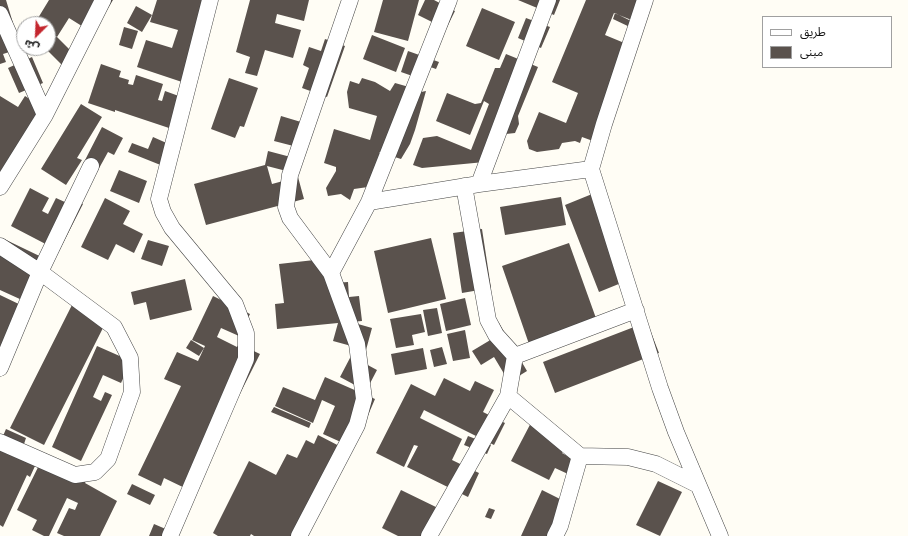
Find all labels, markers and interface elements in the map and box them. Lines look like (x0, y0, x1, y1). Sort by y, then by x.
north arrow (16, 16, 56, 56)
legend (762, 16, 892, 68)
text: طريق (800, 25, 826, 39)
text: ش (22, 38, 41, 55)
text: مبنى (800, 45, 823, 59)

